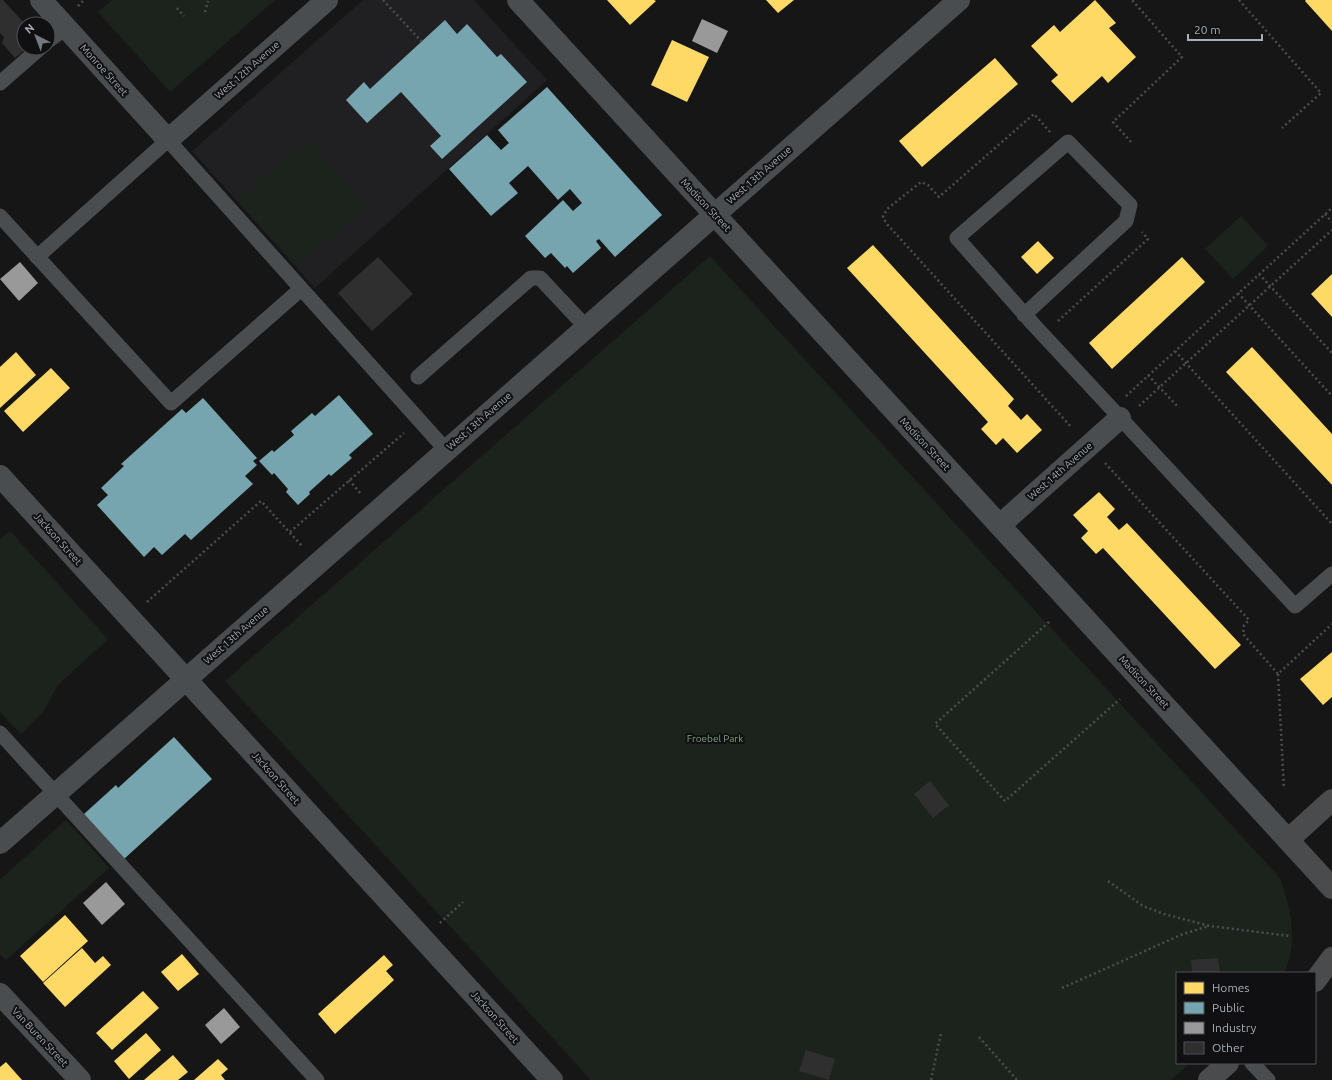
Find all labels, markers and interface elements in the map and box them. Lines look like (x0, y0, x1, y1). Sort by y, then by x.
north arrow (16, 16, 56, 56)
scale bar (1188, 16, 1262, 42)
text: N (22, 21, 36, 36)
text: 20 m (1194, 23, 1221, 36)
street label: West 12th Avenue (212, 39, 282, 101)
street label: Monroe Street (78, 42, 130, 98)
street label: West 13th Avenue (724, 144, 794, 206)
street label: Madison Street (679, 176, 733, 234)
street label: West 13th Avenue (444, 390, 514, 452)
street label: Madison Street (898, 415, 952, 473)
street label: West 14th Avenue (1025, 440, 1095, 502)
street label: Jackson Street (32, 511, 84, 567)
street label: West 13th Avenue (201, 604, 271, 666)
street label: Madison Street (1117, 653, 1171, 711)
park label: Froebel Park (687, 733, 743, 744)
street label: Jackson Street (250, 750, 302, 806)
legend (1176, 972, 1316, 1064)
text: Homes (1212, 981, 1250, 994)
street label: Jackson Street (469, 989, 521, 1045)
text: Public (1212, 1001, 1245, 1014)
street label: Van Buren Street (10, 1005, 70, 1069)
text: Industry (1212, 1021, 1257, 1034)
text: Other (1212, 1041, 1245, 1054)

